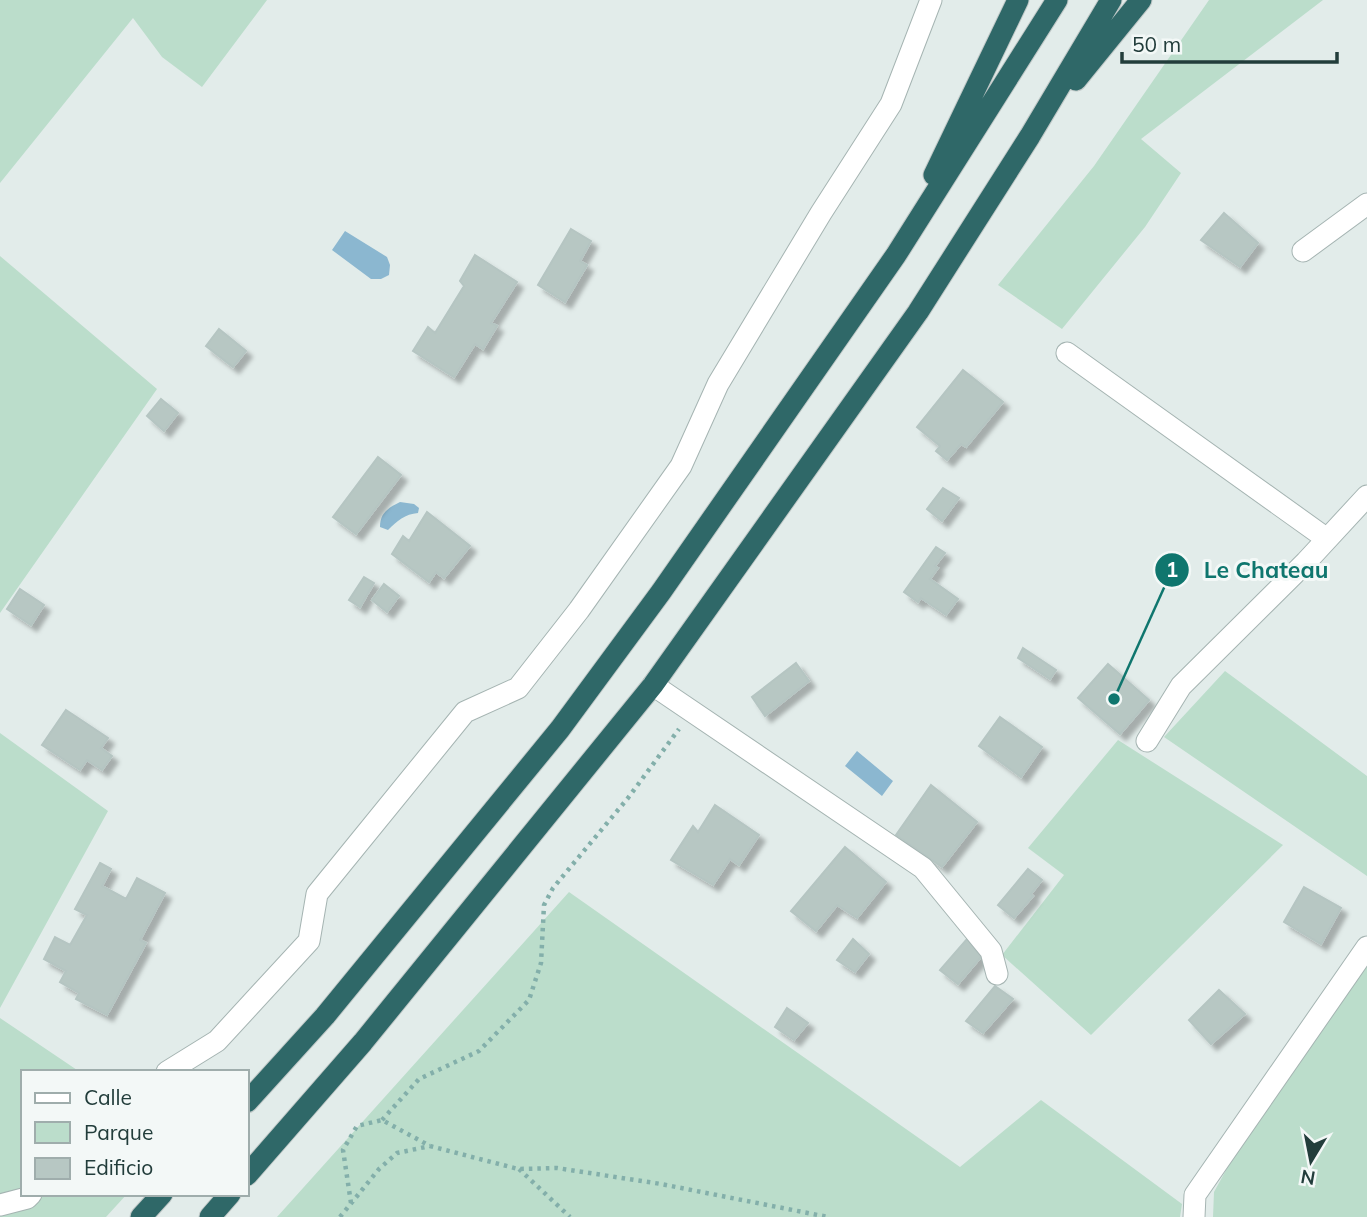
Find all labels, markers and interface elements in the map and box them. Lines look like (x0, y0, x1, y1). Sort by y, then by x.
scale bar (1122, 21, 1337, 65)
text: 50 m (1132, 31, 1181, 57)
callout: Le Chateau (1154, 548, 1342, 592)
text: Le Chateau (1204, 555, 1328, 584)
text: 1 (1166, 556, 1178, 582)
legend (21, 1070, 248, 1196)
text: Calle (84, 1084, 132, 1110)
text: Parque (84, 1119, 153, 1145)
north arrow (1276, 1126, 1346, 1196)
text: Edificio (84, 1154, 153, 1180)
text: N (1299, 1165, 1317, 1191)

